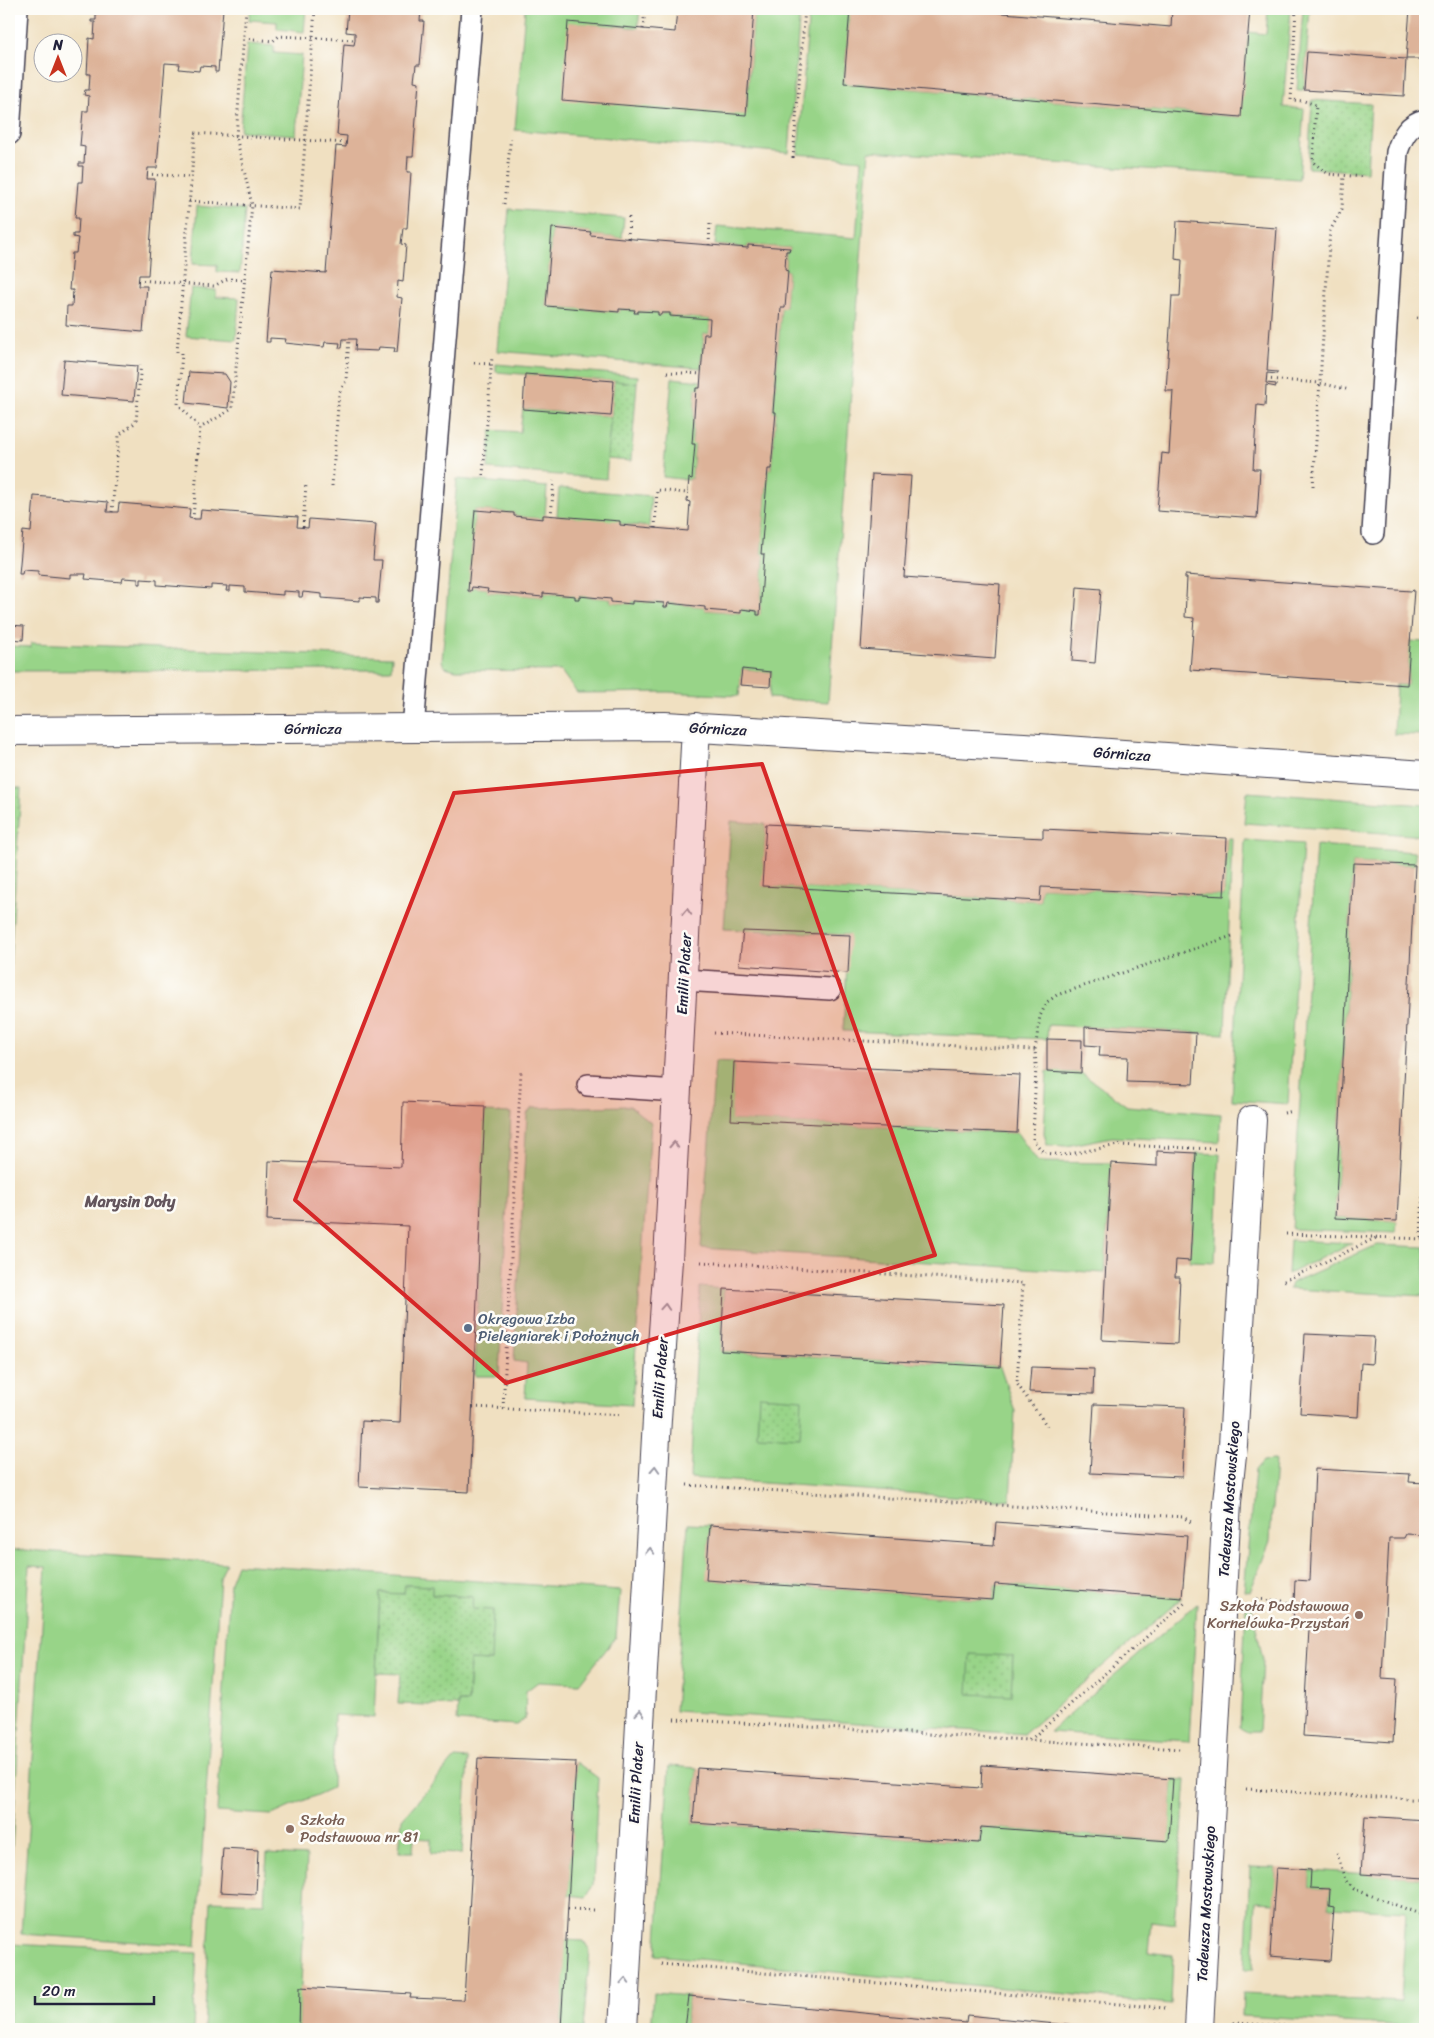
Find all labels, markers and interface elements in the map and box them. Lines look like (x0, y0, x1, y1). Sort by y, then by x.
north arrow (32, 32, 82, 82)
text: N (52, 33, 63, 58)
street label: Górnicza (689, 715, 748, 744)
street label: Górnicza (284, 716, 342, 742)
street label: Górnicza (1092, 739, 1152, 769)
one-way arrow (681, 908, 692, 916)
street label: Emilii Plater (669, 932, 699, 1016)
one-way arrow (669, 1140, 680, 1148)
district label: Marysin Doły (84, 1187, 176, 1216)
one-way arrow (659, 1303, 670, 1311)
place label: Okręgowa Izba Pielęgniarek i Położnych (478, 1306, 640, 1349)
marker: Okręgowa Izba Pielęgniarek i Położnych (462, 1322, 474, 1334)
street label: Emilii Plater (644, 1335, 676, 1420)
street label: Tadeusza Mostowskiego (1211, 1419, 1247, 1578)
one-way arrow (649, 1465, 660, 1473)
one-way arrow (644, 1547, 655, 1555)
place label: Szkoła Podstawowa Kornelówka-Przystań (1207, 1593, 1350, 1636)
marker: Szkoła Podstawowa Kornelówka-Przystań (1353, 1609, 1365, 1621)
one-way arrow (635, 1709, 646, 1717)
street label: Emilii Plater (621, 1741, 651, 1825)
place label: Szkoła Podstawowa nr 81 (300, 1807, 418, 1850)
marker: Szkoła Podstawowa nr 81 (284, 1823, 296, 1835)
street label: Tadeusza Mostowskiego (1189, 1825, 1223, 1983)
scale bar (35, 1973, 154, 2005)
one-way arrow (620, 1976, 631, 1984)
text: 20 m (42, 1978, 76, 2004)

